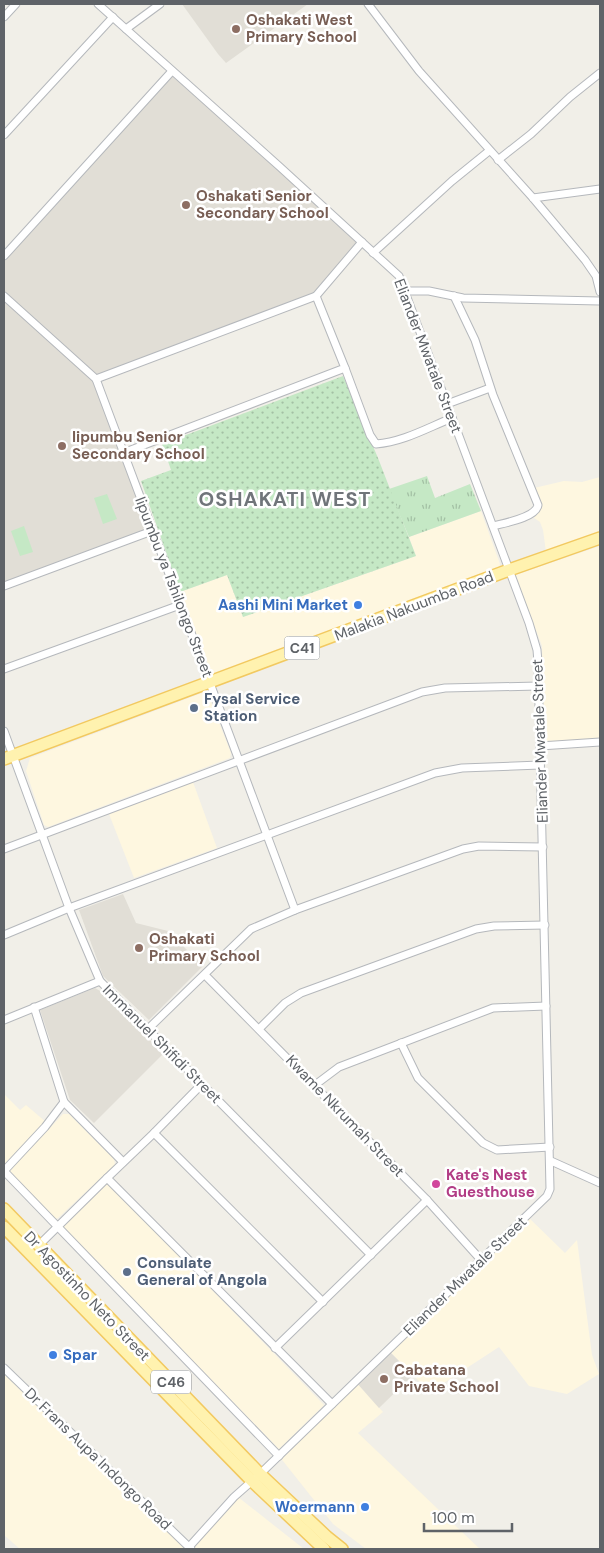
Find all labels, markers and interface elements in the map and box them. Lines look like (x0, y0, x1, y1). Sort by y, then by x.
place label: Oshakati West Primary School (246, 10, 357, 47)
marker: Oshakati West Primary School (230, 23, 242, 35)
place label: Oshakati Senior Secondary School (196, 186, 329, 223)
marker: Oshakati Senior Secondary School (180, 199, 192, 211)
street label: Eliander Mwatale Street (389, 276, 467, 436)
place label: Iipumbu Senior Secondary School (72, 427, 205, 464)
marker: Iipumbu Senior Secondary School (56, 440, 68, 452)
district label: OSHAKATI WEST (199, 486, 371, 512)
street label: Iipumbu ya Tshilongo Street (130, 494, 218, 680)
street label: Malakia Nakuumba Road (332, 566, 496, 646)
place label: Aashi Mini Market (218, 595, 348, 615)
marker: Aashi Mini Market (352, 599, 364, 611)
road number: C41 (284, 636, 320, 660)
street label: Eliander Mwatale Street (527, 659, 553, 823)
place label: Fysal Service Station (204, 689, 300, 726)
marker: Fysal Service Station (188, 702, 200, 714)
place label: Oshakati Primary School (149, 929, 260, 966)
marker: Oshakati Primary School (133, 942, 145, 954)
street label: Immanuel Shifidi Street (98, 980, 226, 1108)
street label: Kwame Nkrumah Street (281, 1051, 409, 1181)
place label: Kate's Nest Guesthouse (446, 1165, 535, 1202)
marker: Kate's Nest Guesthouse (430, 1178, 442, 1190)
street label: Eliander Mwatale Street (399, 1212, 531, 1340)
street label: Dr Agostinho Neto Street (20, 1227, 154, 1365)
place label: Consulate General of Angola (137, 1253, 267, 1290)
marker: Consulate General of Angola (121, 1266, 133, 1278)
place label: Spar (63, 1345, 97, 1365)
marker: Spar (47, 1349, 59, 1361)
place label: Cabatana Private School (394, 1360, 499, 1397)
road number: C46 (151, 1370, 191, 1394)
marker: Cabatana Private School (378, 1373, 390, 1385)
street label: Dr Frans Aupa Indongo Road (20, 1384, 176, 1534)
place label: Woermann (275, 1497, 355, 1517)
scale bar (424, 1500, 512, 1532)
marker: Woermann (359, 1501, 371, 1513)
text: 100 m (432, 1508, 475, 1528)

